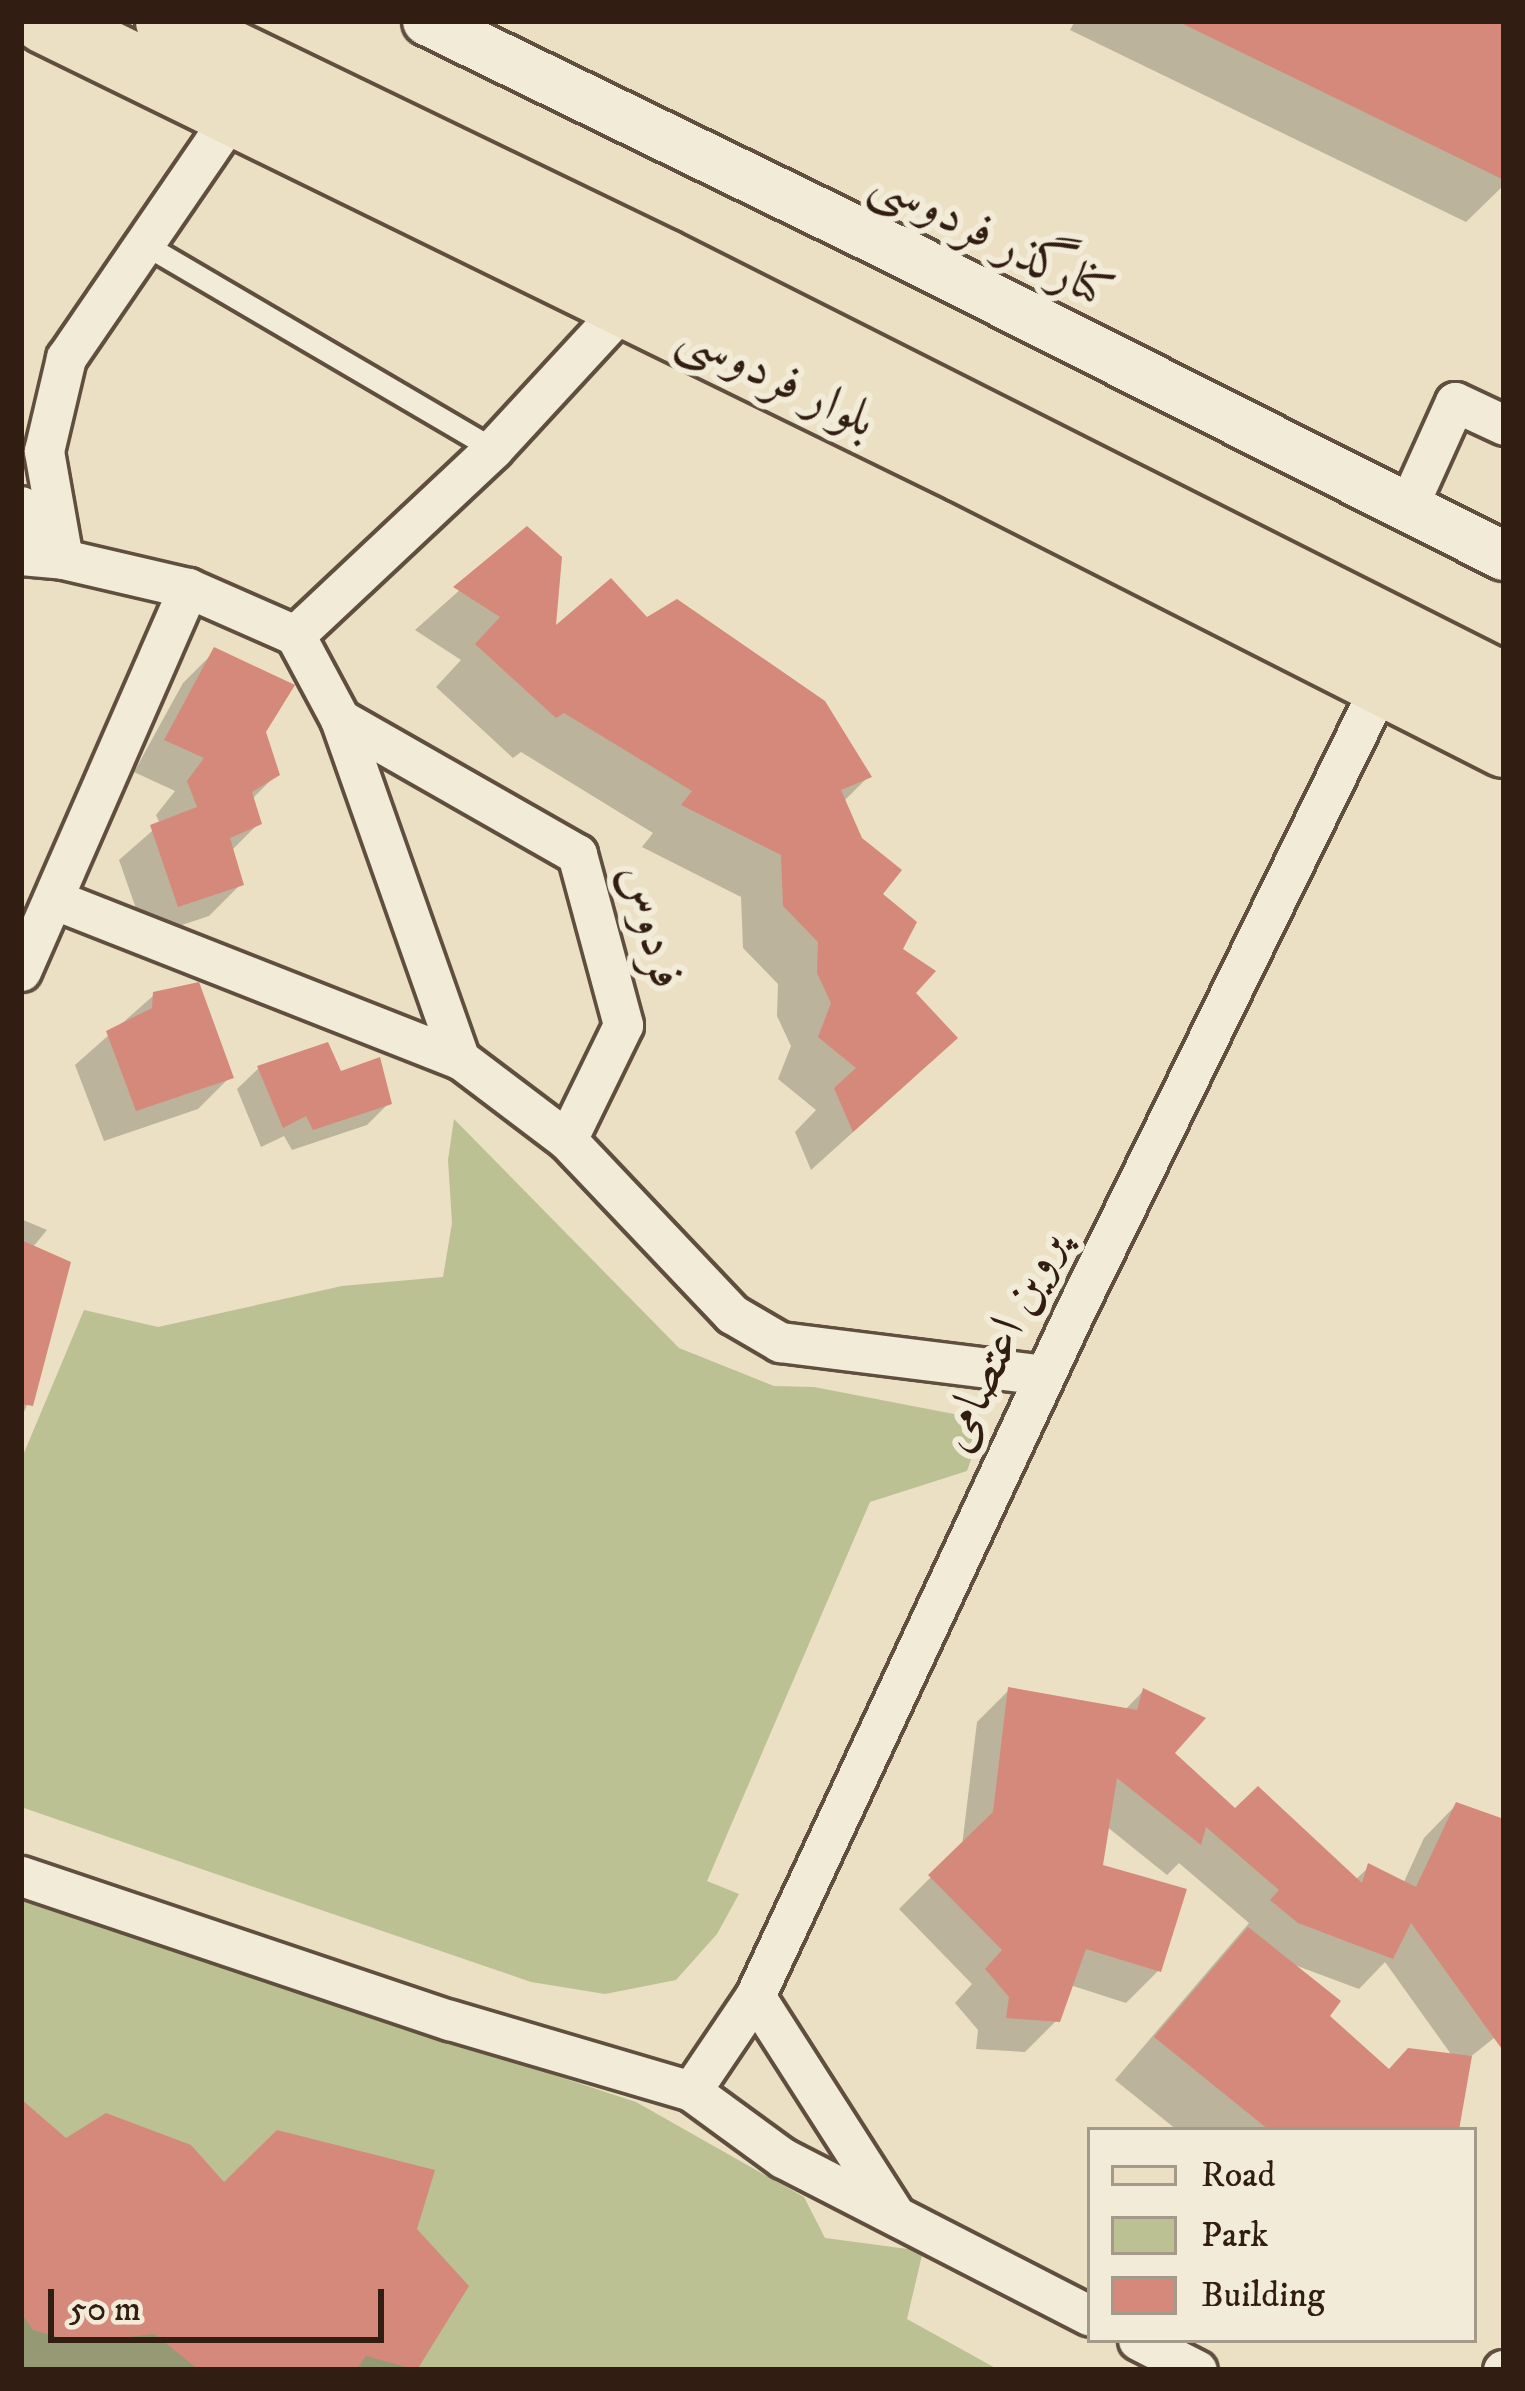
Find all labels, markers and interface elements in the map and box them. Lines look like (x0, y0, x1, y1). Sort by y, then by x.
street label: کنارگذر فردوسی (861, 150, 1123, 324)
street label: بلوار فردوسی (668, 304, 886, 452)
street label: فردوس (606, 857, 698, 995)
street label: پروین اعتصامی (924, 1221, 1080, 1461)
legend (1087, 2127, 1477, 2343)
text: Road (1201, 2153, 1276, 2198)
text: Park (1201, 2213, 1268, 2258)
scale bar (54, 2265, 390, 2339)
text: Building (1201, 2273, 1325, 2318)
text: 50 m (69, 2287, 141, 2332)

